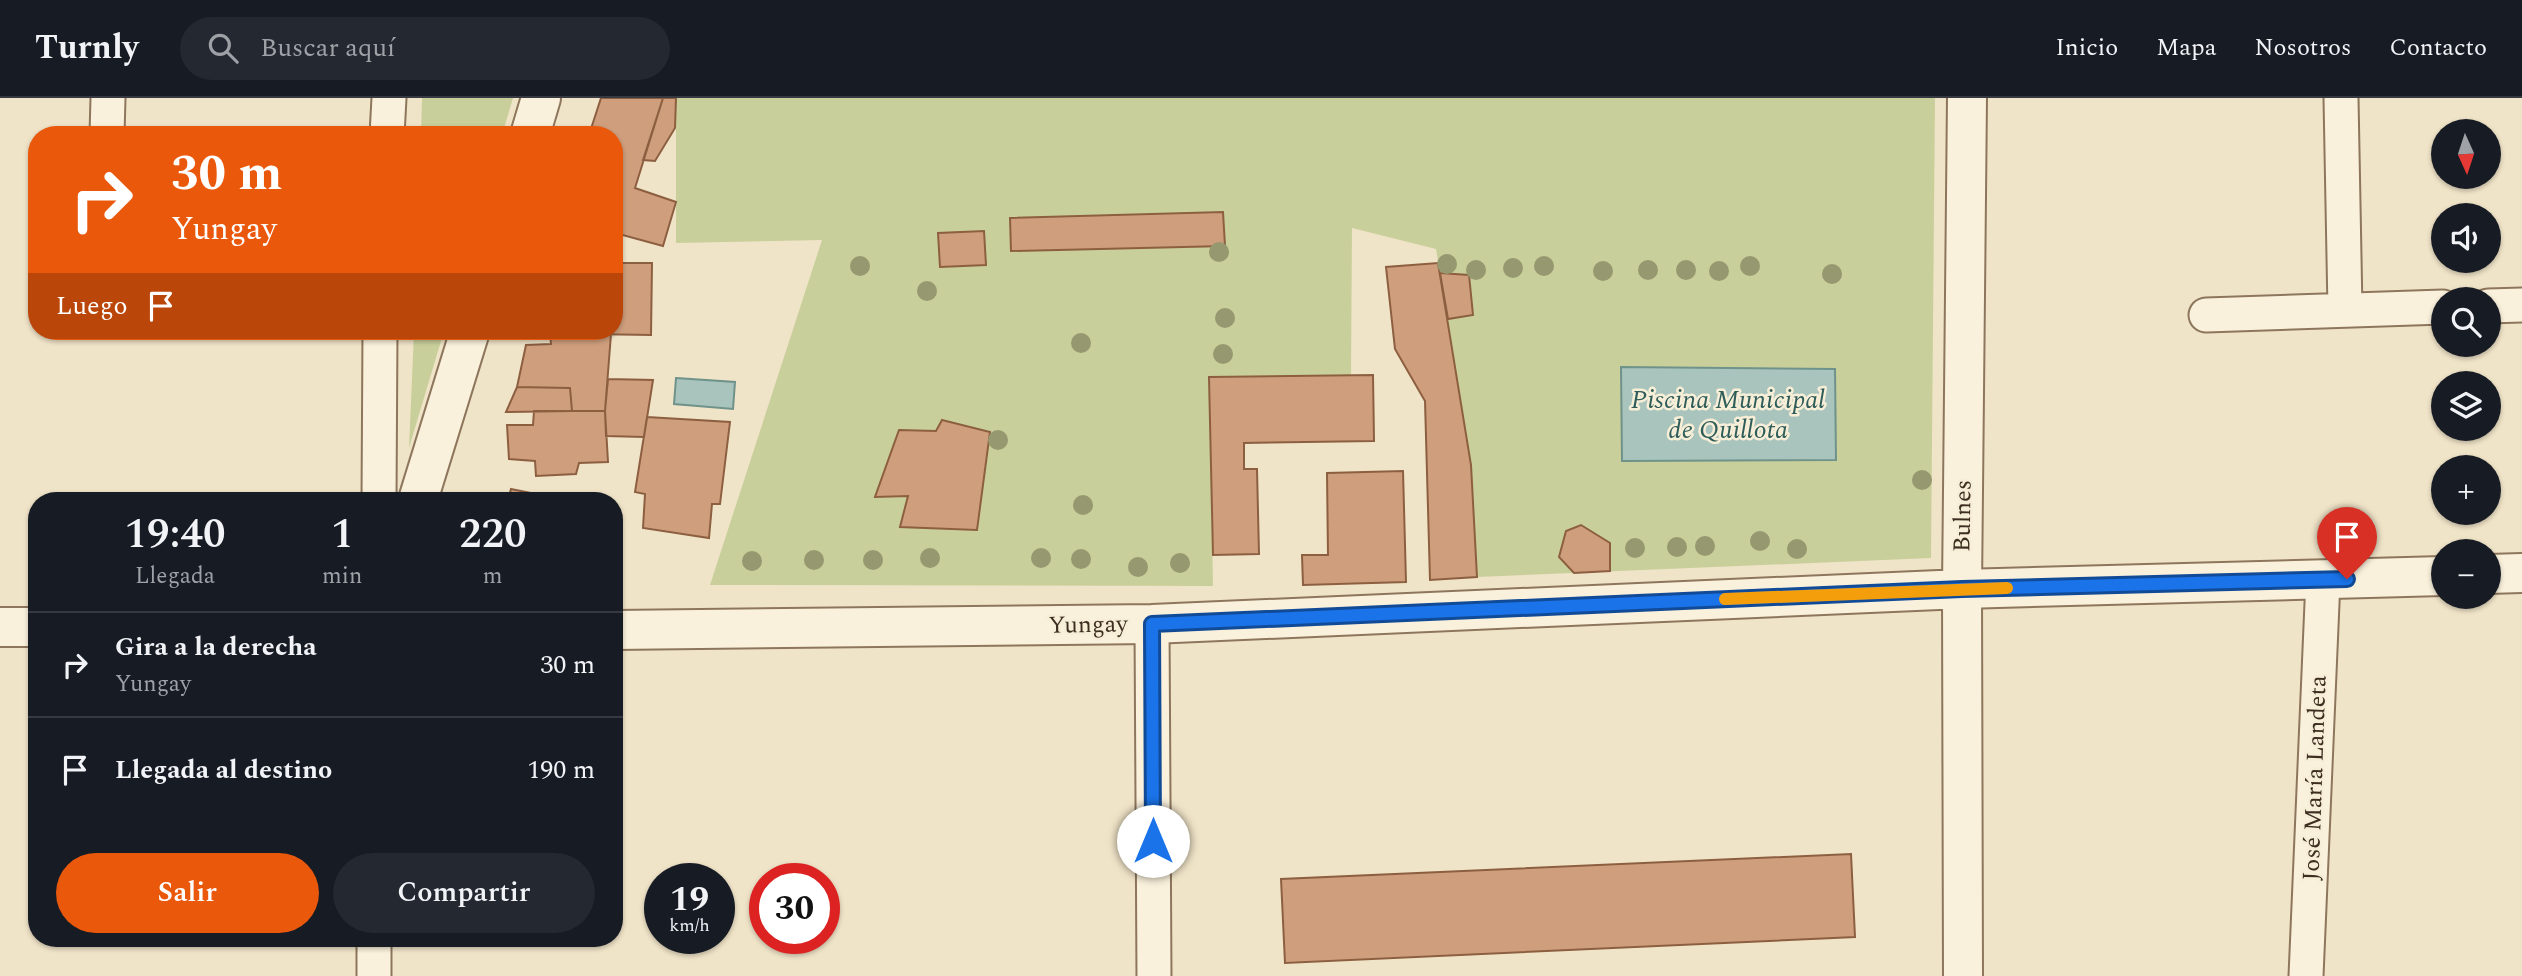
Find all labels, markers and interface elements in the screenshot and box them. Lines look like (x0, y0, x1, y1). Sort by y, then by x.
search box (180, 17, 670, 80)
text: Turnly (35, 23, 138, 73)
text: Buscar aquí (260, 28, 395, 68)
icon: search (204, 29, 242, 67)
text: Inicio (2055, 30, 2118, 66)
text: Mapa (2156, 30, 2216, 66)
text: Nosotros (2254, 30, 2351, 66)
text: Contacto (2389, 30, 2487, 66)
north arrow (2431, 119, 2501, 189)
map controls (2431, 119, 2501, 609)
text: 30 m (171, 137, 282, 212)
icon: right (56, 154, 147, 245)
button: sound (2431, 203, 2501, 273)
text: Yungay (171, 205, 277, 254)
text: Luego (56, 286, 128, 326)
icon: arrive (142, 287, 180, 325)
button: search (2431, 287, 2501, 357)
button: layers (2431, 371, 2501, 441)
water label: Piscina Municipal de Quillota (1631, 380, 1825, 450)
button: + (2431, 455, 2501, 525)
street label: Bulnes (1944, 480, 1982, 552)
text: 19:40 (125, 503, 226, 566)
text: 1 (331, 503, 353, 566)
text: 220 (459, 503, 526, 566)
pin (2317, 507, 2377, 579)
icon: arrive (2328, 518, 2366, 556)
button: − (2431, 539, 2501, 609)
text: Llegada (135, 559, 215, 594)
text: min (322, 559, 362, 594)
text: m (483, 559, 503, 594)
street label: Yungay (1048, 606, 1129, 644)
text: Gira a la derecha (115, 627, 317, 667)
text: 30 m (540, 645, 595, 685)
icon: right (56, 646, 94, 684)
text: Yungay (115, 667, 191, 702)
street label: José María Landeta (2293, 674, 2337, 881)
text: Llegada al destino (115, 750, 332, 790)
text: 190 m (527, 750, 595, 790)
icon: arrive (56, 751, 94, 789)
position arrow (1116, 804, 1190, 878)
button: Salir (56, 853, 319, 933)
button: Compartir (333, 853, 595, 933)
speed limit sign: 30 (749, 863, 840, 954)
text: 19 (670, 873, 709, 926)
text: km/h (669, 912, 710, 939)

